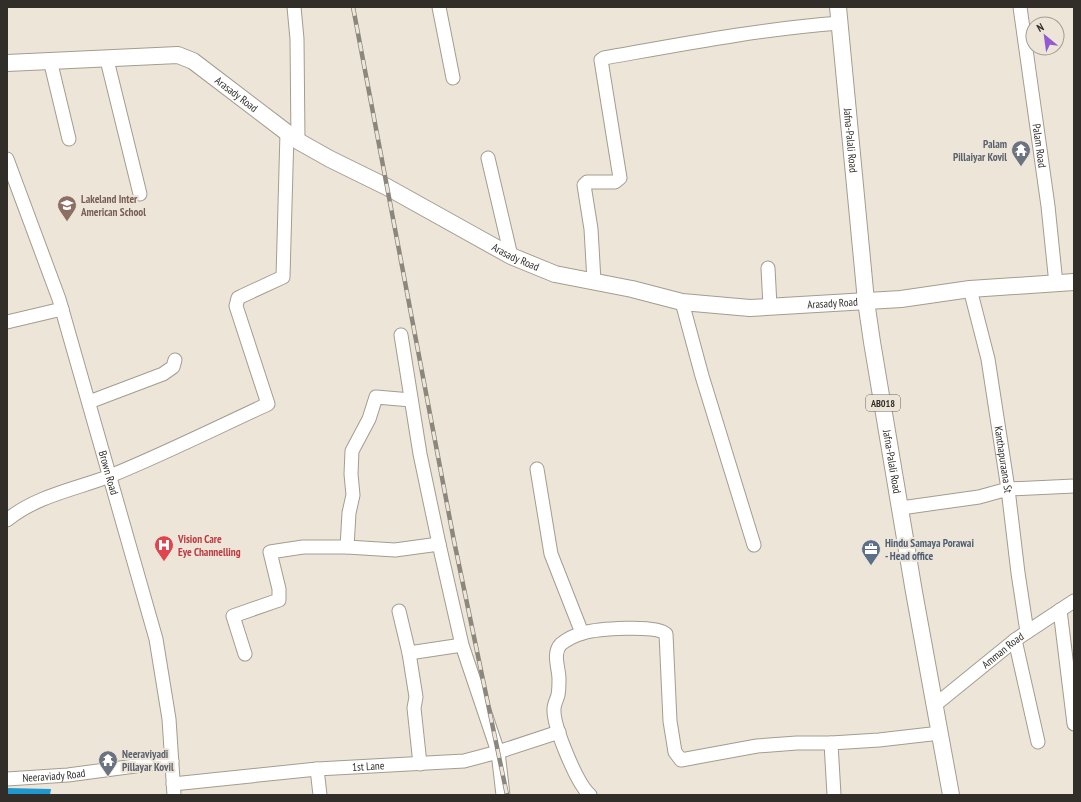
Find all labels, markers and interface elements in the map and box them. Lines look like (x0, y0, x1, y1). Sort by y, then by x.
north arrow (1025, 16, 1065, 56)
text: N (1034, 20, 1046, 35)
street label: Arasady Road (212, 73, 261, 115)
street label: Jafna-Palali Road (841, 107, 861, 173)
street label: Palam Road (1029, 123, 1050, 169)
place label: Palam Pillaiyar Kovil (953, 137, 1007, 164)
temple icon: Palam Pillaiyar Kovil (1010, 139, 1032, 167)
place label: Lakeland Inter American School (80, 192, 146, 219)
school or university icon: Lakeland Inter American School (56, 194, 78, 222)
street label: Arasady Road (489, 240, 541, 274)
street label: Arasady Road (807, 295, 858, 312)
road number: AB018 (866, 395, 900, 411)
street label: Kanthapuraana St (991, 425, 1015, 494)
street label: Jafna-Palali Road (880, 428, 904, 495)
street label: Brown Road (96, 449, 122, 497)
place label: Vision Care Eye Channelling (177, 532, 241, 559)
hospital icon: Vision Care Eye Channelling (153, 534, 175, 562)
place label: Hindu Samaya Porawai - Head office (885, 536, 974, 563)
office icon: Hindu Samaya Porawai - Head office (860, 538, 882, 566)
street label: Amman Road (979, 629, 1026, 671)
place label: Neeraviyadi Pillayar Kovil (122, 747, 174, 774)
temple icon: Neeraviyadi Pillayar Kovil (97, 749, 119, 777)
street label: 1st Lane (352, 758, 385, 774)
street label: Neeraviady Road (22, 766, 86, 785)

